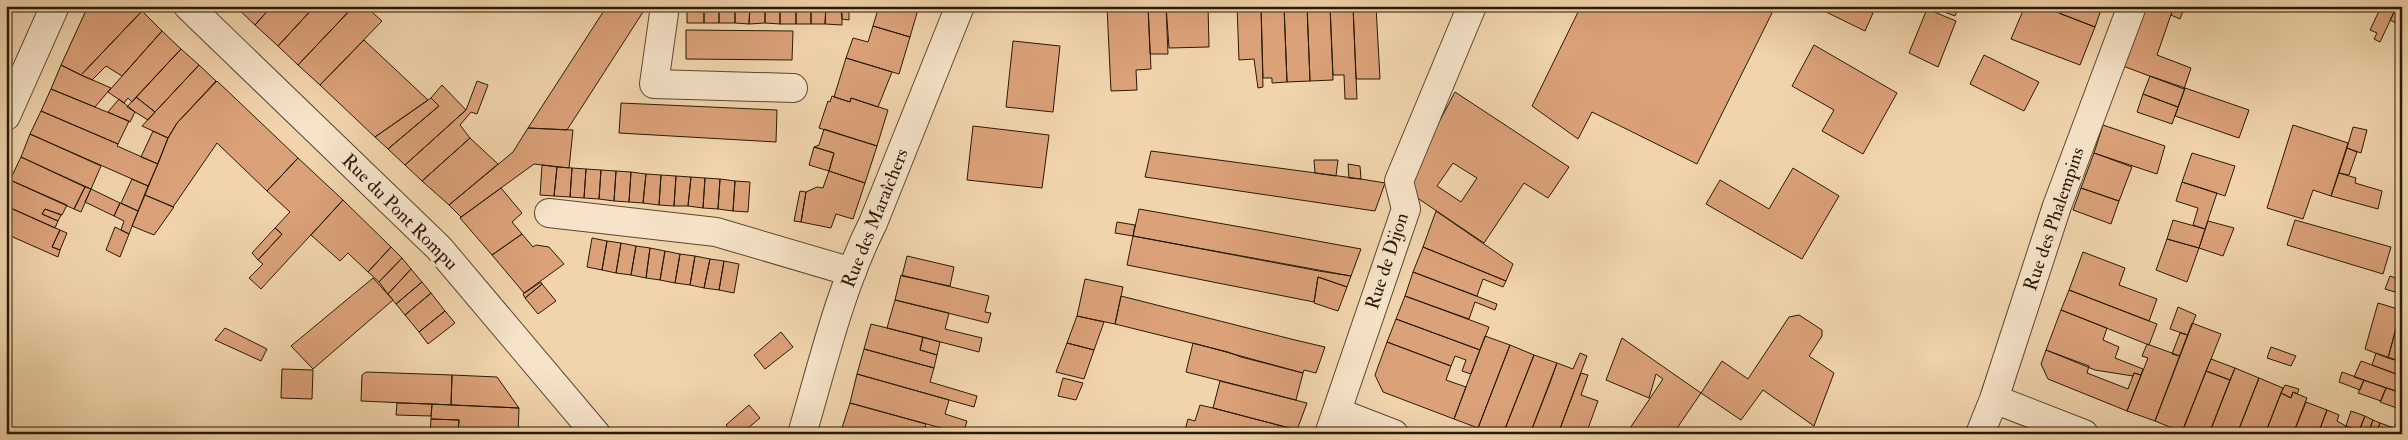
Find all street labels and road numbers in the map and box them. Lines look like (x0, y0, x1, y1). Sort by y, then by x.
street label: Rue des Phalempins (2018, 144, 2091, 294)
street label: Rue des Maraîchers (836, 145, 914, 291)
street label: Rue du Pont Rompu (336, 149, 463, 276)
street label: Rue de Dijon (1360, 209, 1414, 312)

